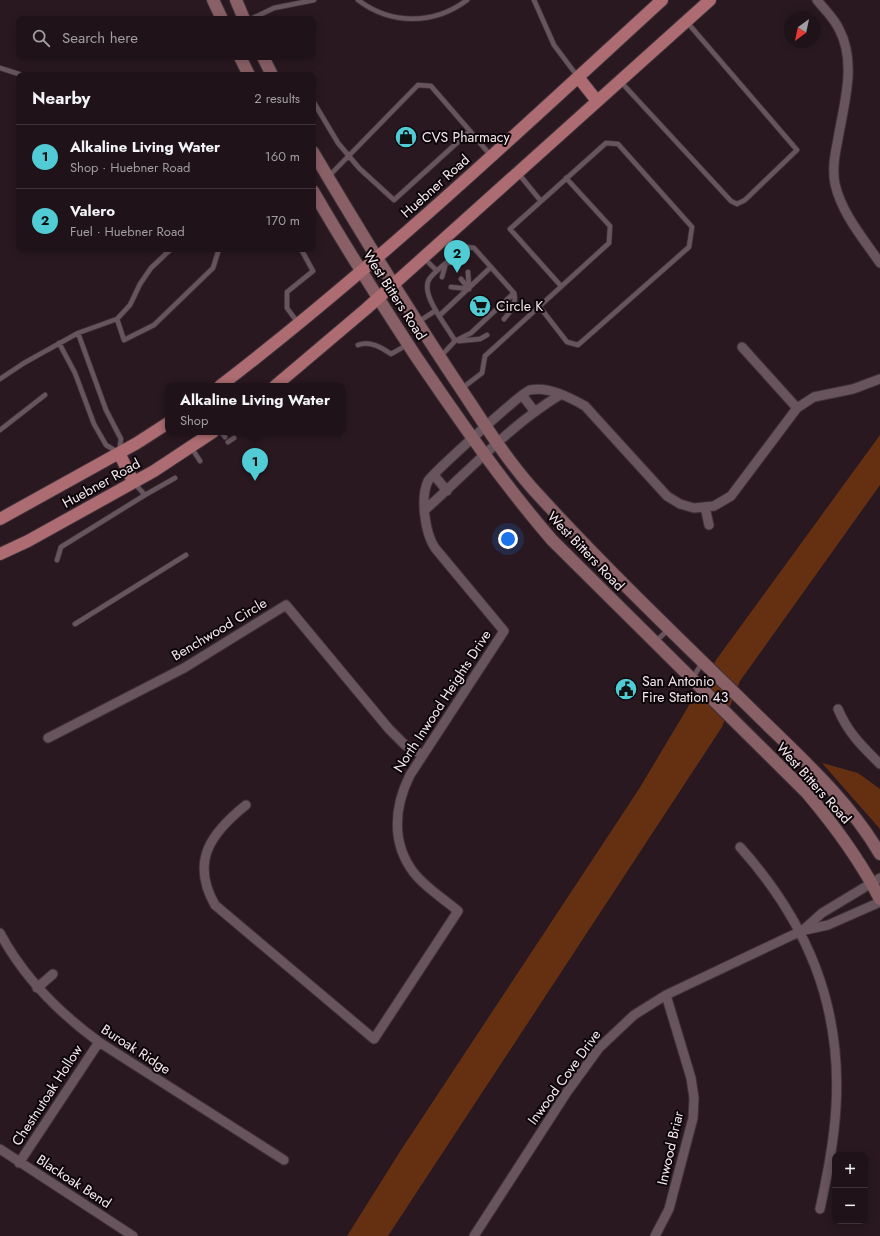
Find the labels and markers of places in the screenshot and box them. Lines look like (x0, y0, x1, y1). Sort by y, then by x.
shop icon: CVS Pharmacy (393, 124, 419, 150)
place label: CVS Pharmacy (422, 127, 510, 147)
pin: 2 (444, 240, 470, 273)
supermarket icon: Circle K (467, 293, 493, 319)
place label: Circle K (496, 296, 543, 316)
pin: 1 (242, 448, 268, 481)
place label: San Antonio Fire Station 43 (642, 671, 729, 707)
public building icon: San Antonio Fire Station 43 (613, 676, 639, 702)

